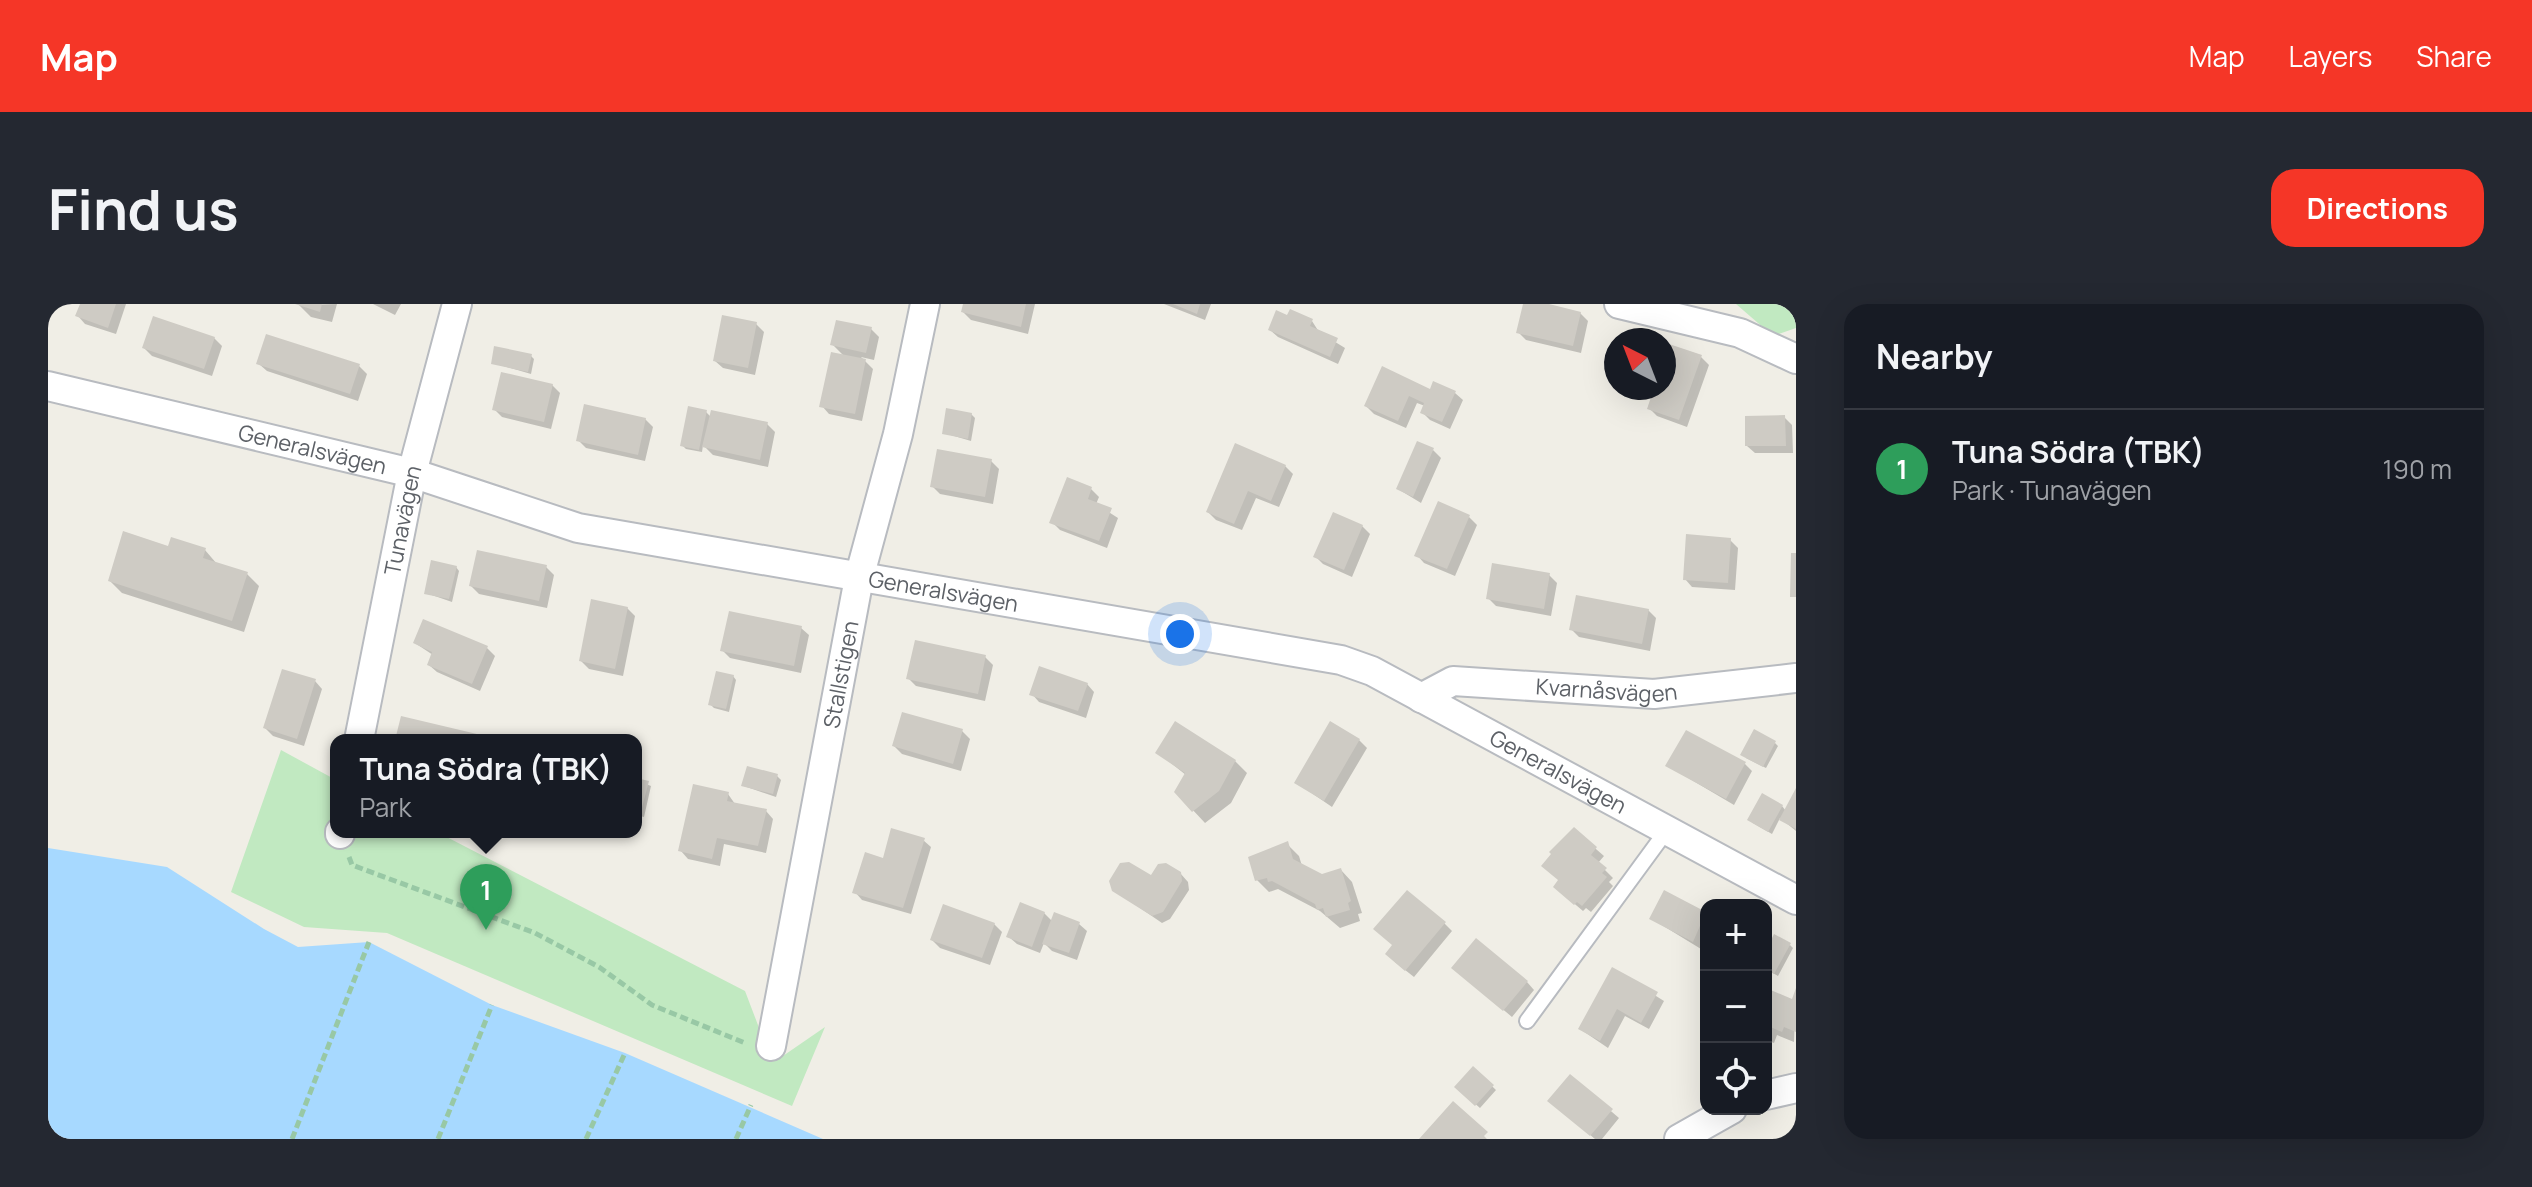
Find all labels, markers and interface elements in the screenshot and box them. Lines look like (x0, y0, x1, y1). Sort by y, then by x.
text: Map (40, 30, 118, 82)
text: Map (2189, 37, 2245, 75)
text: Layers (2289, 37, 2372, 75)
text: Share (2416, 37, 2492, 75)
button: Directions (2271, 169, 2484, 247)
text: Find us (48, 170, 239, 247)
north arrow (1604, 328, 1676, 400)
text: Nearby (1876, 333, 1992, 379)
street label: Generalsvägen (235, 417, 390, 481)
text: Tuna Södra (TBK) (1952, 431, 2205, 472)
text: 1 (1896, 451, 1908, 487)
text: 190 m (2383, 451, 2452, 487)
street label: Tunavägen (377, 462, 428, 578)
text: Park · Tunavägen (1952, 472, 2152, 508)
street label: Generalsvägen (866, 564, 1021, 619)
your location (1160, 614, 1200, 654)
street label: Stallstigen (816, 618, 866, 731)
street label: Kvarnåsvägen (1535, 671, 1679, 709)
street label: Generalsvägen (1485, 722, 1632, 821)
popup (330, 734, 642, 838)
text: Tuna Södra (TBK) (360, 748, 612, 789)
text: Park (360, 789, 411, 825)
pin: 1 (460, 864, 512, 930)
map controls (1700, 899, 1772, 1115)
button: + (1700, 899, 1772, 971)
button: − (1700, 971, 1772, 1043)
button: locate (1700, 1043, 1772, 1115)

